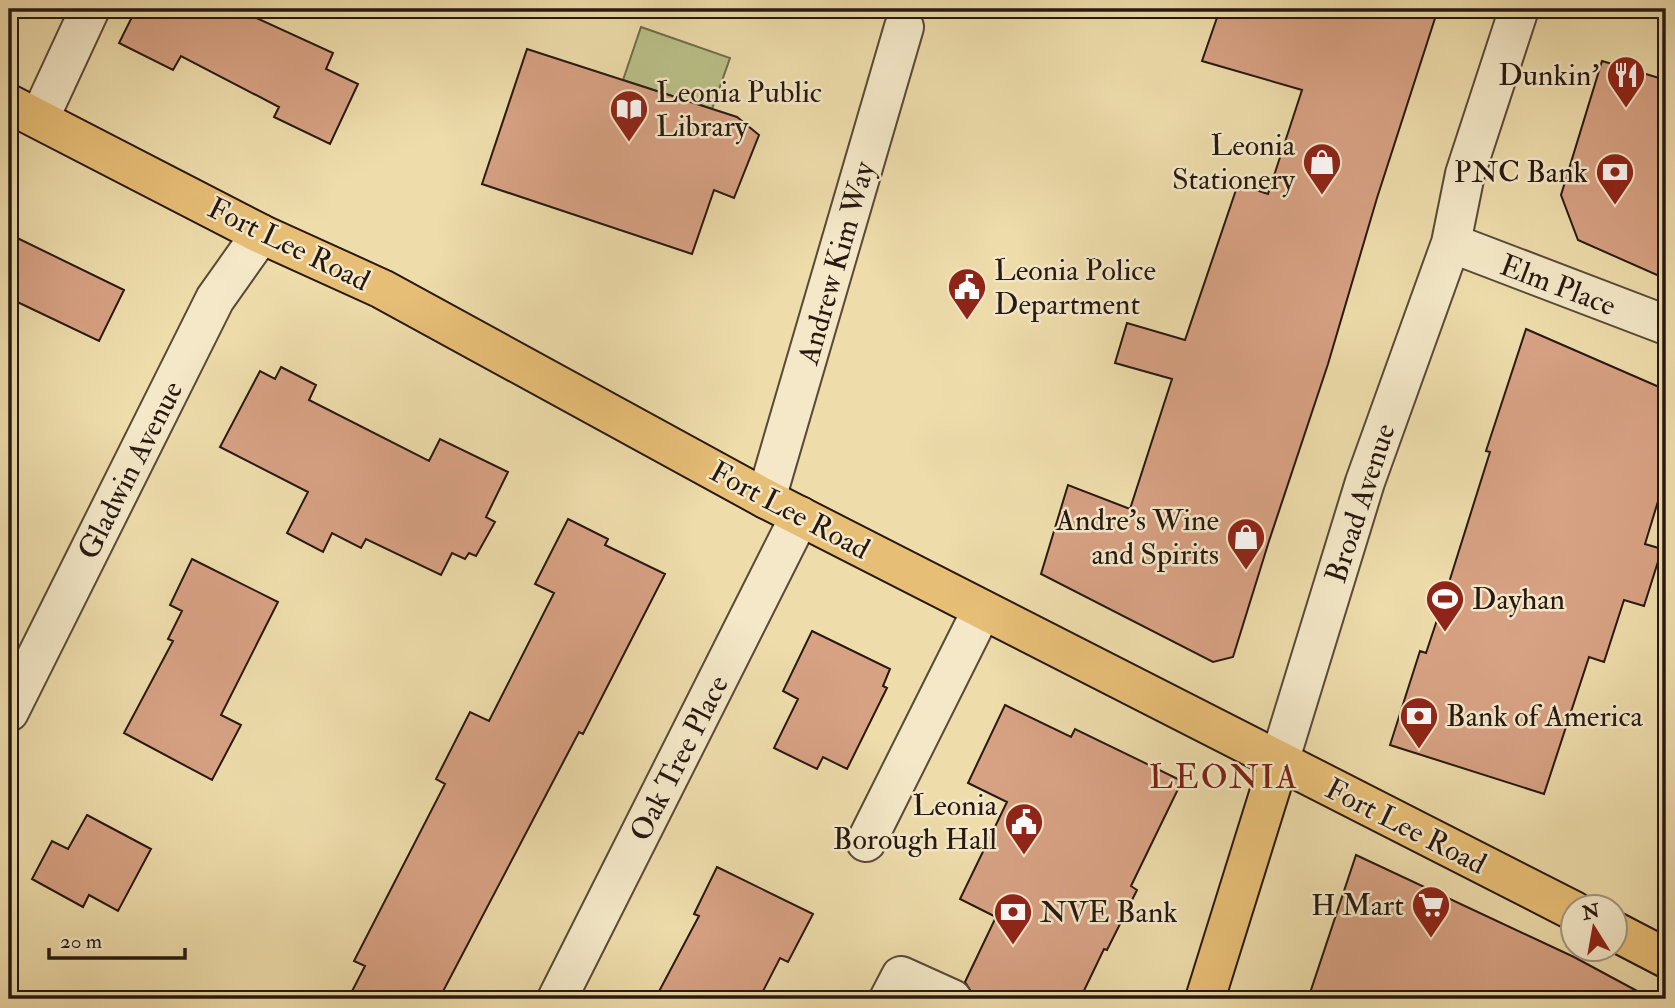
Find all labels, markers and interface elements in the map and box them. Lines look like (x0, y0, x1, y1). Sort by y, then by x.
restaurant icon: Dunkin' (1605, 54, 1647, 109)
place label: Dunkin' (1498, 57, 1599, 94)
place label: Leonia Public Library (656, 74, 822, 145)
library icon: Leonia Public Library (608, 88, 650, 143)
place label: Leonia Stationery (1172, 127, 1296, 198)
shop icon: Leonia Stationery (1301, 141, 1343, 196)
bank icon: PNC Bank (1594, 151, 1636, 206)
place label: PNC Bank (1454, 154, 1588, 191)
street label: Andrew Kim Way (790, 157, 883, 370)
street label: Fort Lee Road (202, 189, 376, 300)
street label: Elm Place (1495, 246, 1621, 324)
place label: Leonia Police Department (994, 252, 1156, 323)
public building icon: Leonia Police Department (946, 266, 988, 321)
street label: Gladwin Avenue (70, 375, 191, 565)
street label: Broad Avenue (1317, 419, 1404, 587)
street label: Fort Lee Road (704, 453, 876, 568)
place label: Andre's Wine and Spirits (1055, 502, 1219, 573)
shop icon: Andre's Wine and Spirits (1225, 516, 1267, 571)
sports icon: Dayhan (1424, 578, 1466, 633)
place label: Dayhan (1472, 581, 1565, 618)
street label: Oak Tree Place (622, 669, 737, 847)
bank icon: Bank of America (1398, 695, 1440, 750)
place label: Bank of America (1446, 698, 1644, 735)
district label: LEONIA (1149, 757, 1299, 798)
street label: Fort Lee Road (1319, 770, 1493, 883)
place label: Leonia Borough Hall (833, 787, 998, 858)
public building icon: Leonia Borough Hall (1003, 801, 1045, 856)
supermarket icon: H Mart (1410, 884, 1452, 939)
place label: H Mart (1311, 887, 1404, 924)
bank icon: NVE Bank (992, 891, 1034, 946)
north arrow (1560, 892, 1630, 962)
place label: NVE Bank (1040, 894, 1178, 931)
text: N (1579, 899, 1603, 926)
scale bar (49, 917, 186, 961)
text: 20 m (60, 928, 102, 955)

